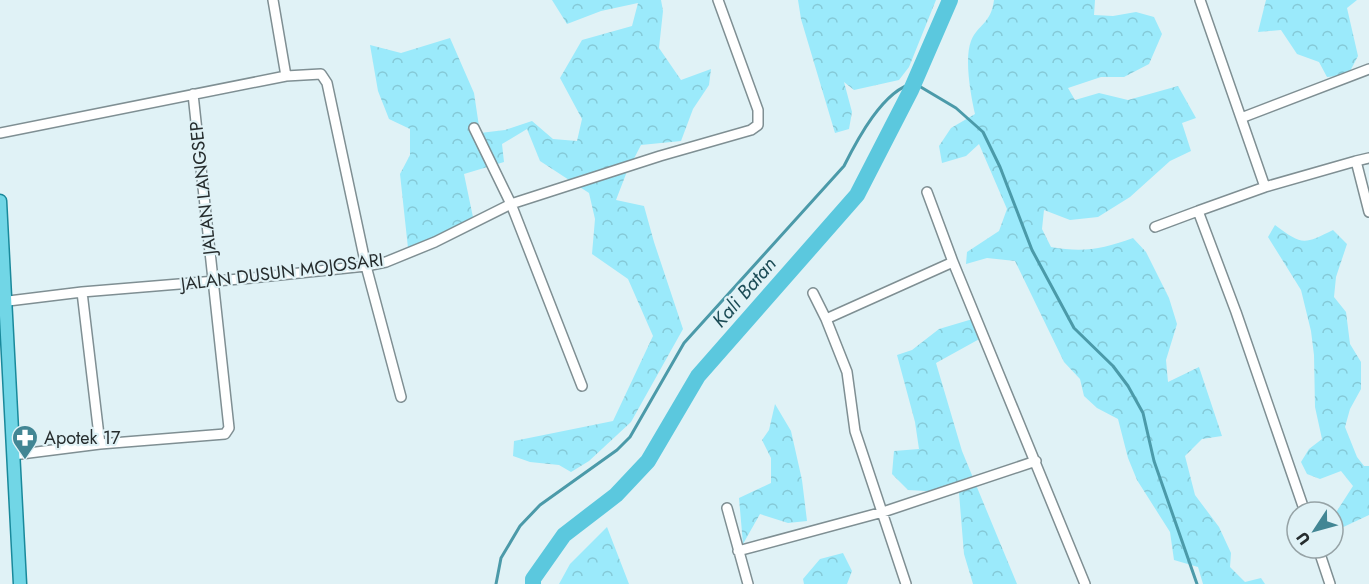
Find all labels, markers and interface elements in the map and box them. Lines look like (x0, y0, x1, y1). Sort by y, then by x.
street label: JALAN LANGSEP (183, 120, 223, 258)
street label: JALAN DUSUN MOJOSARI (177, 247, 385, 298)
water label: Kali Batan (705, 251, 783, 334)
pharmacy icon: Apotek 17 (10, 423, 40, 461)
place label: Apotek 17 (44, 425, 121, 451)
north arrow (1285, 500, 1345, 560)
text: U (1291, 527, 1316, 550)

